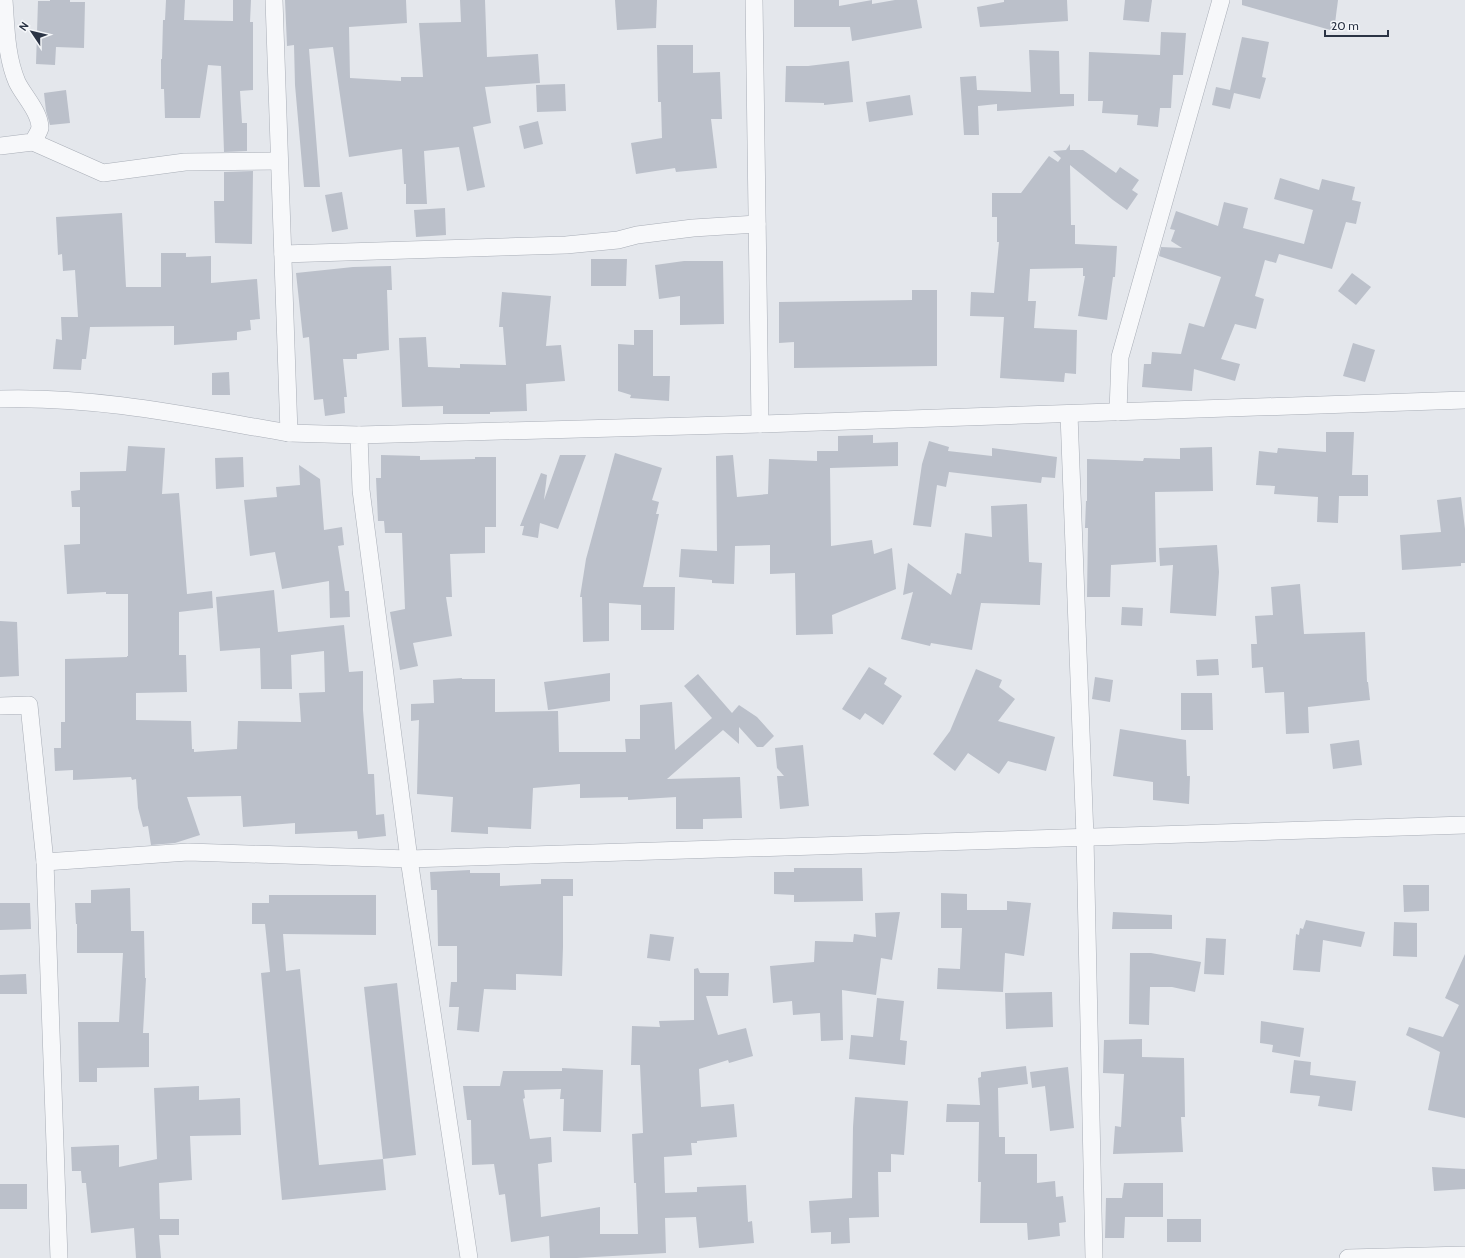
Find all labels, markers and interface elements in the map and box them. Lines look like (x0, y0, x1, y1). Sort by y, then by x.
north arrow (12, 12, 52, 52)
scale bar (1325, 12, 1388, 38)
text: 20 m (1331, 18, 1359, 33)
text: N (16, 19, 32, 33)

